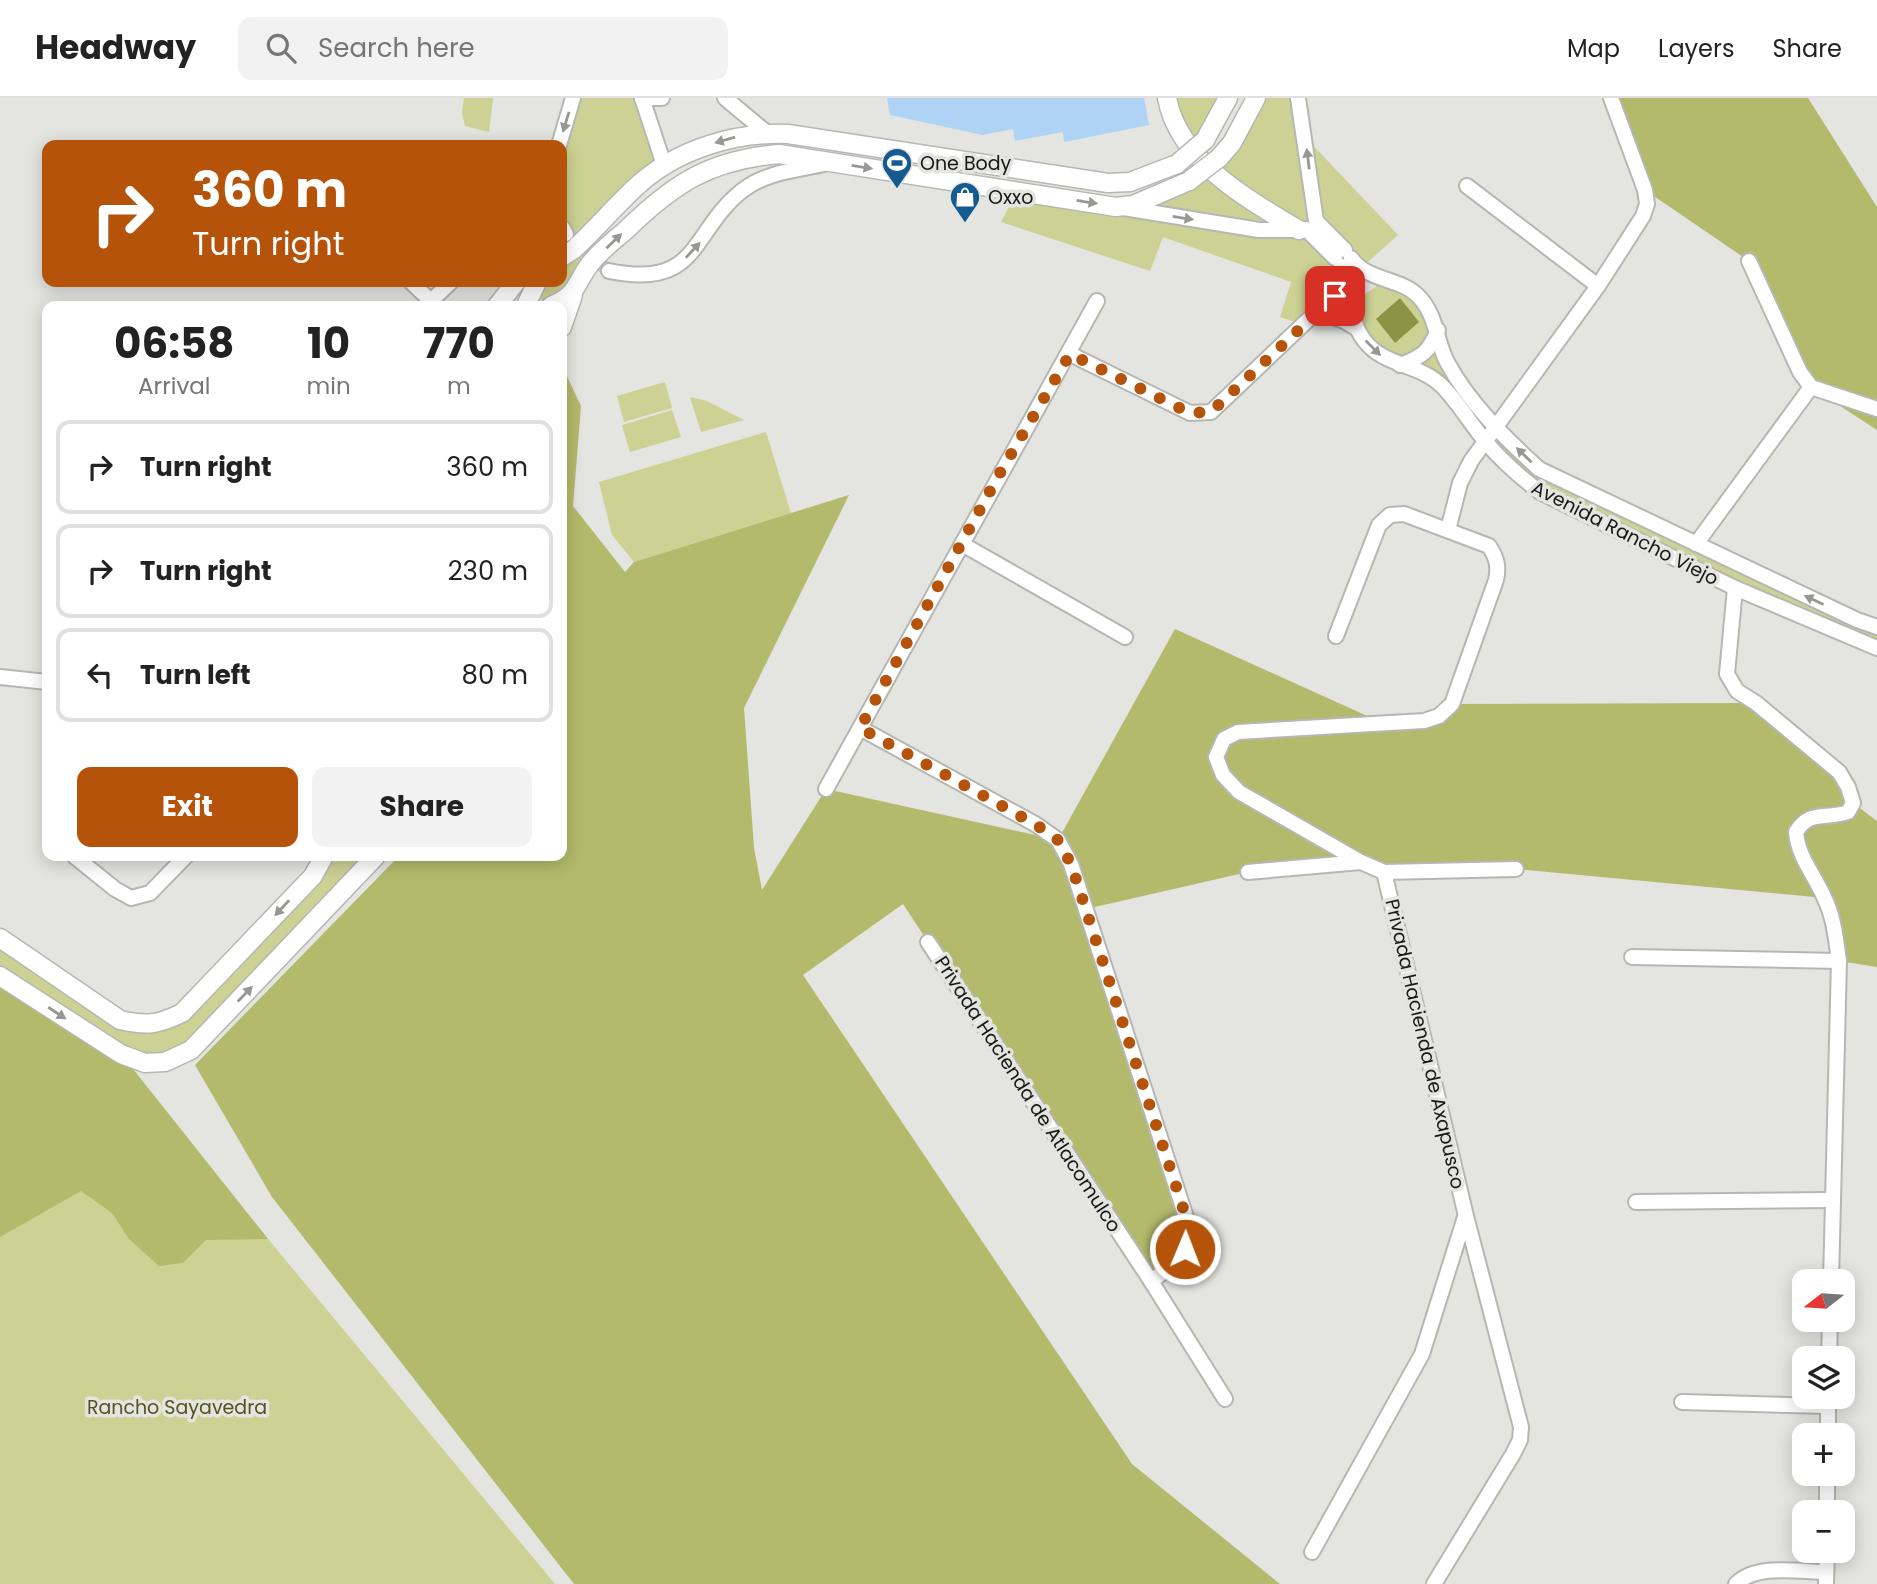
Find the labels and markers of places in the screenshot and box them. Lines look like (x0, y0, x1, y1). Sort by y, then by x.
sports icon: One Body (880, 146, 914, 190)
place label: One Body (920, 150, 1012, 177)
shop icon: Oxxo (948, 180, 982, 224)
place label: Oxxo (988, 184, 1033, 211)
pin (1305, 266, 1365, 326)

